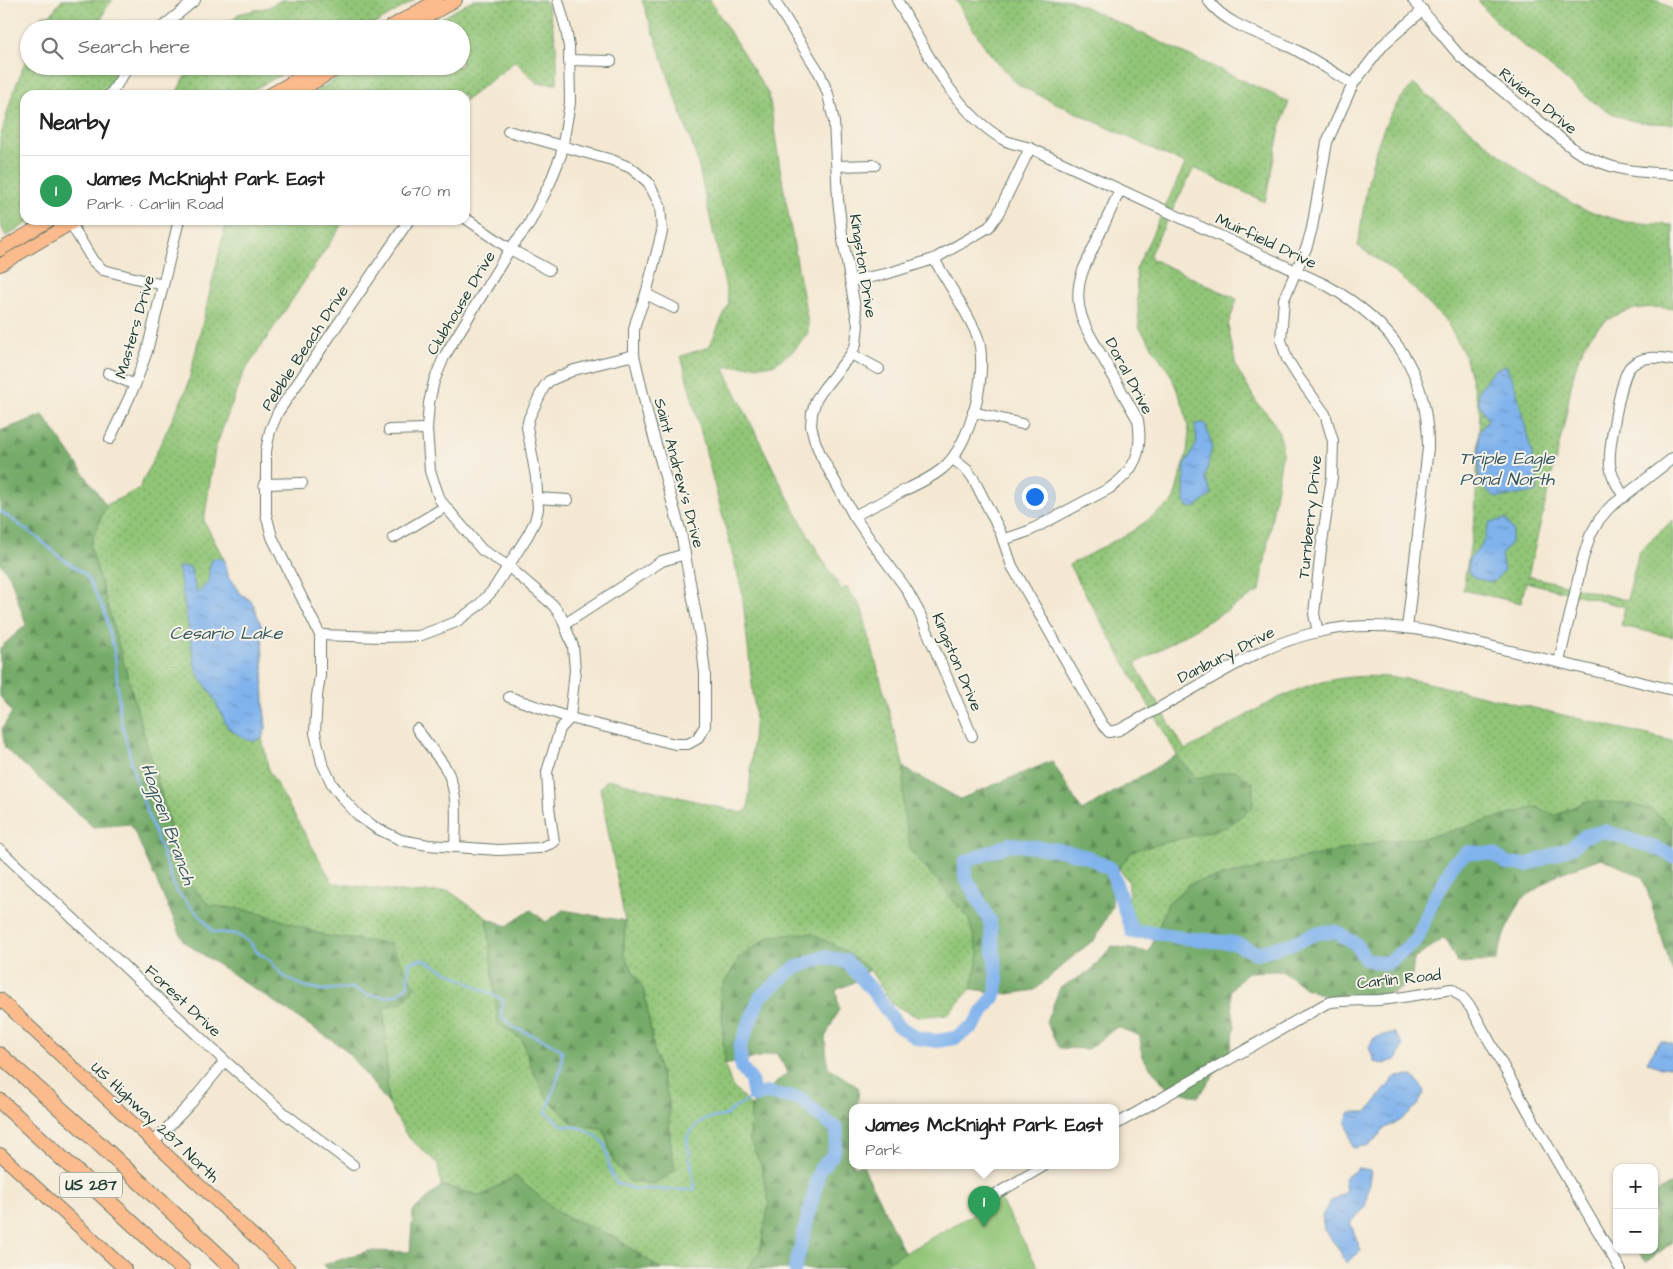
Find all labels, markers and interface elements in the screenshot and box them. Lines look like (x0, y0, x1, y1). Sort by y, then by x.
search box (20, 20, 470, 75)
icon: search (38, 34, 66, 62)
text: Search here (78, 34, 190, 61)
street label: Riviera Drive (1494, 63, 1582, 140)
text: Nearby (40, 108, 110, 137)
text: James McKnight Park East (87, 166, 325, 193)
text: 1 (55, 180, 57, 202)
text: 670 m (401, 180, 450, 202)
text: Park · Carlin Road (87, 193, 223, 215)
street label: Muirfield Drive (1212, 208, 1320, 274)
street label: Kingston Drive (843, 213, 882, 320)
street label: Clubhouse Drive (421, 247, 501, 359)
street label: Masters Drive (110, 273, 160, 381)
street label: Pebble Beach Drive (256, 281, 354, 415)
street label: Doral Drive (1100, 334, 1159, 418)
street label: Saint Andrew's Drive (648, 396, 710, 551)
water label: Triple Eagle Pond North (1459, 446, 1556, 492)
street label: Turnberry Drive (1293, 454, 1328, 580)
your location (1022, 484, 1048, 510)
street label: Kingston Drive (925, 609, 988, 715)
water label: Cesario Lake (169, 621, 284, 646)
street label: Danbury Drive (1174, 621, 1279, 690)
water label: Hogpen Branch (134, 760, 202, 890)
street label: Forest Drive (140, 960, 226, 1042)
street label: Carlin Road (1356, 964, 1442, 994)
street label: US Highway 287 North (85, 1057, 224, 1188)
popup (849, 1104, 1119, 1169)
text: James McKnight Park East (865, 1112, 1103, 1139)
text: Park (865, 1139, 902, 1161)
map controls (1613, 1164, 1658, 1254)
button: + (1613, 1164, 1658, 1209)
road number: US 287 (60, 1172, 122, 1198)
pin: 1 (968, 1186, 1000, 1227)
button: − (1613, 1209, 1658, 1254)

